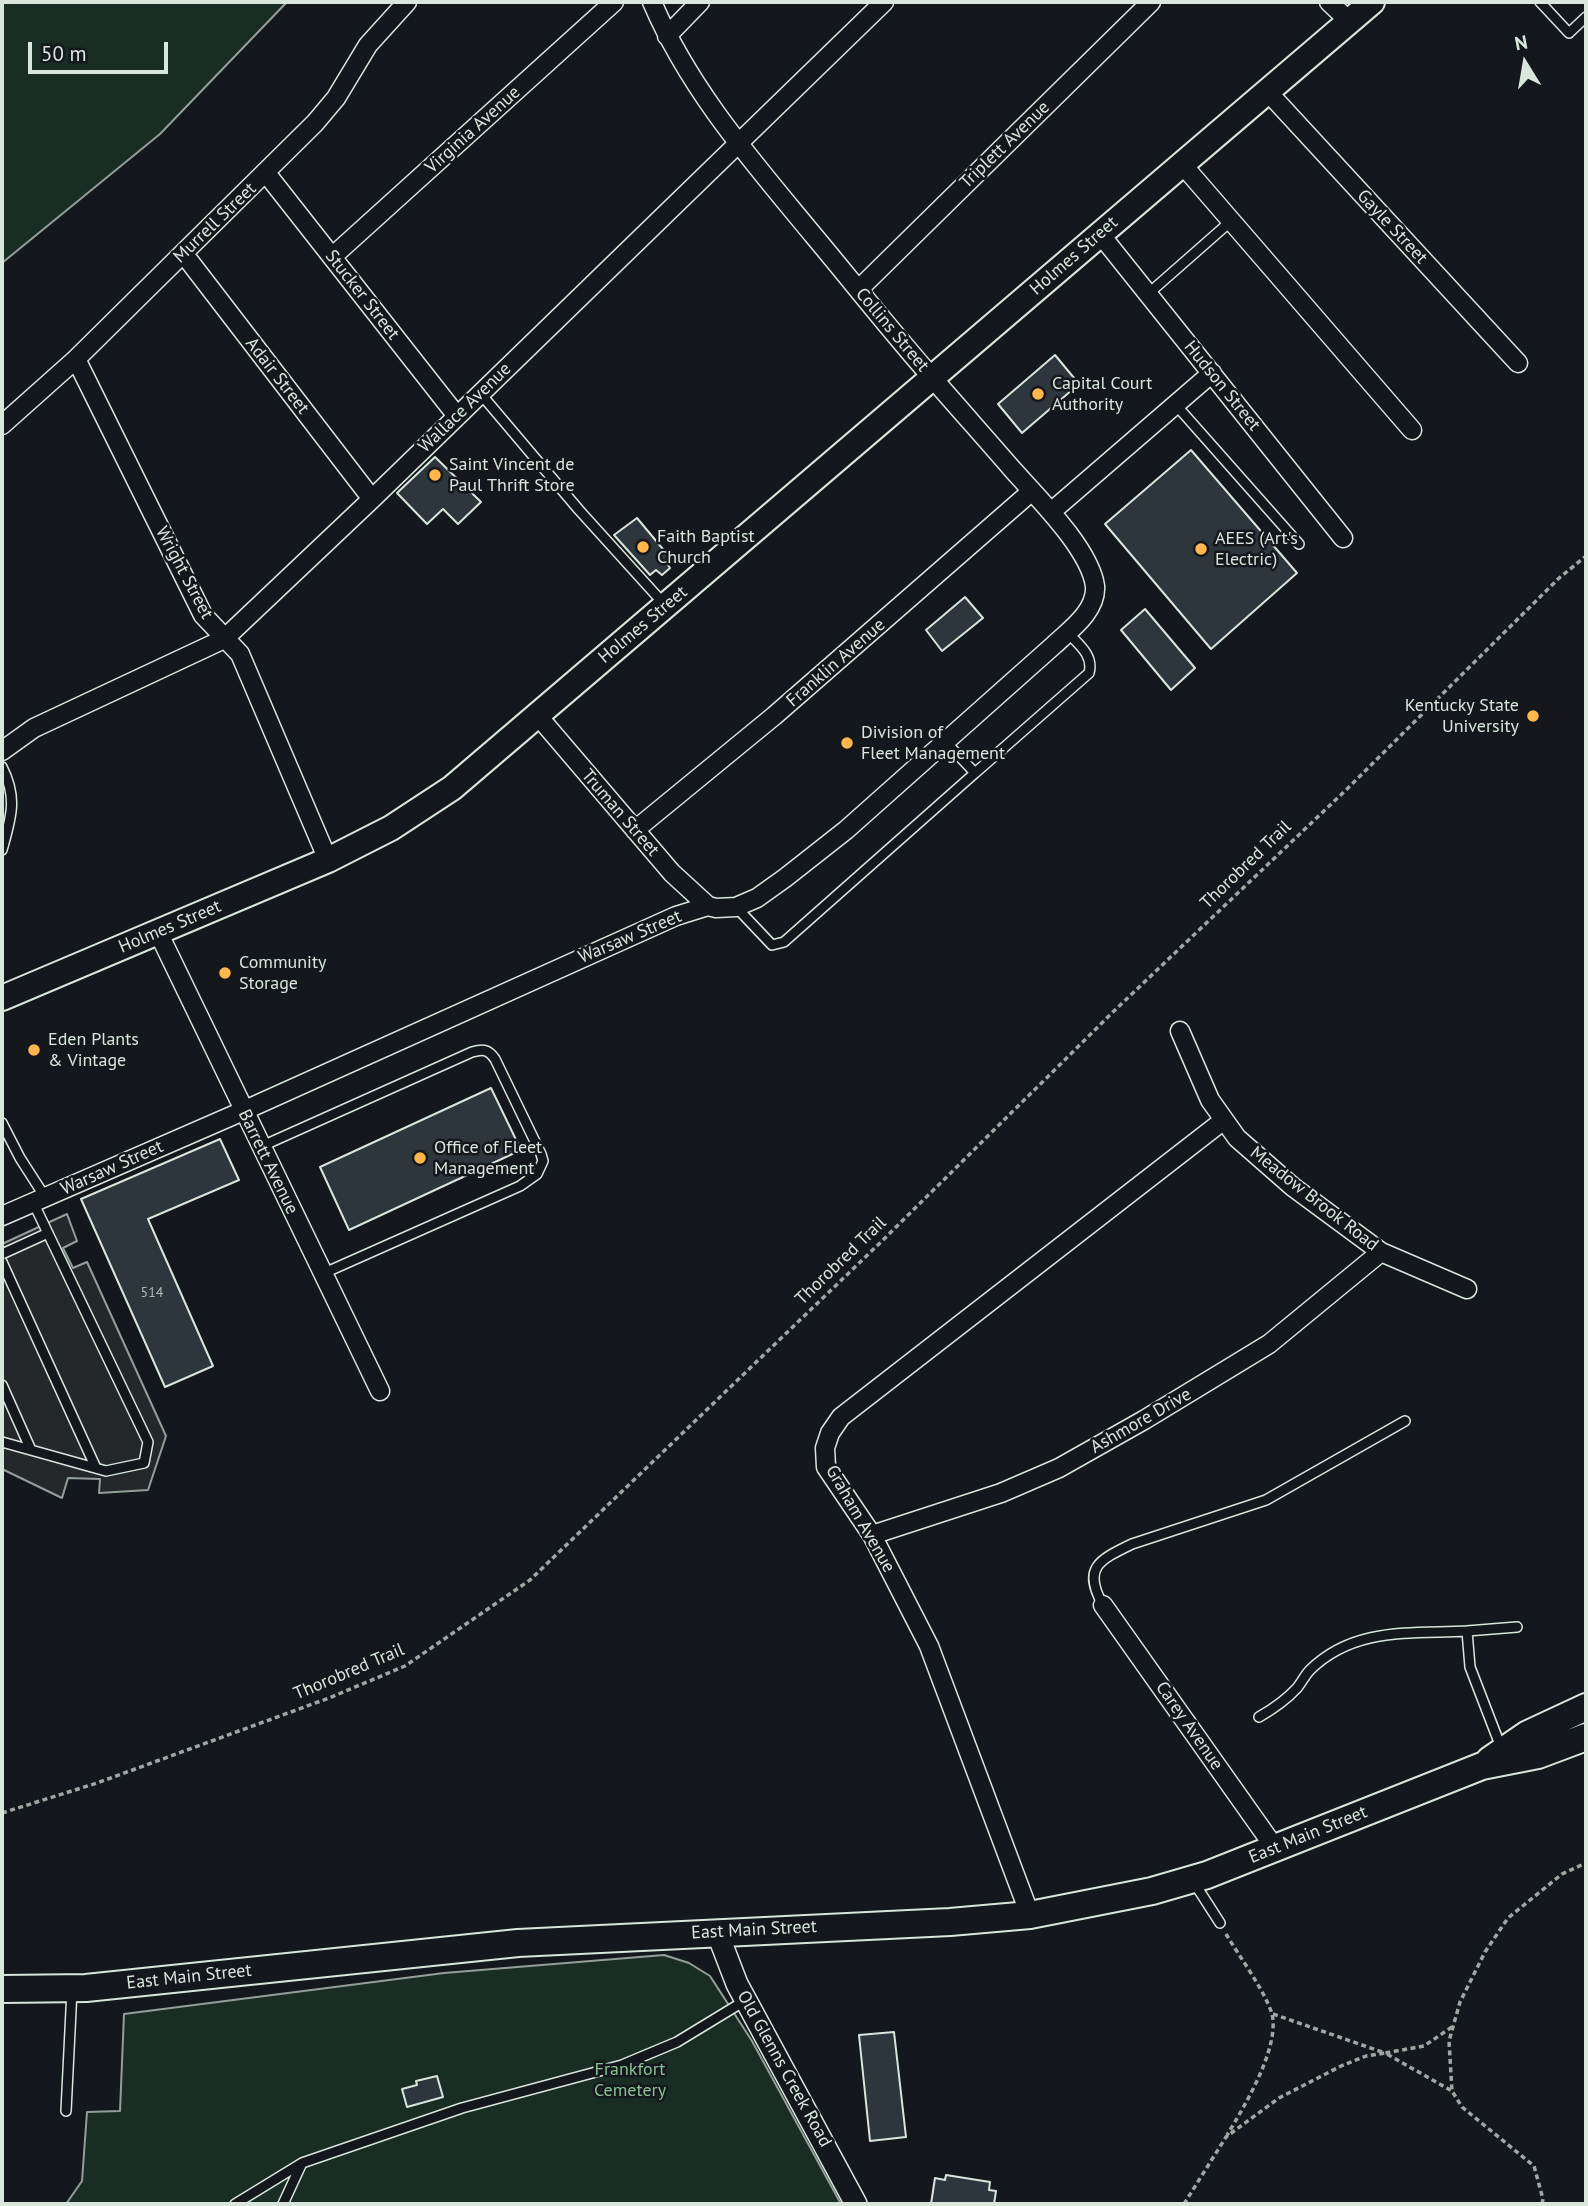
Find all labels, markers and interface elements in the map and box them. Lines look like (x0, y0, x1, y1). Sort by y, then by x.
scale bar (32, 28, 172, 72)
north arrow (1490, 28, 1560, 98)
text: N (1513, 29, 1529, 55)
text: 50 m (41, 40, 87, 67)
street label: Virginia Avenue (421, 82, 525, 178)
street label: Triplett Avenue (956, 97, 1054, 193)
street label: Murrell Street (169, 178, 261, 268)
street label: Gayle Street (1352, 185, 1432, 269)
street label: Holmes Street (1026, 212, 1122, 300)
street label: Stucker Street (320, 246, 404, 344)
street label: Collins Street (851, 284, 933, 376)
street label: Adair Street (241, 334, 313, 418)
street label: Hudson Street (1179, 337, 1265, 435)
street label: Wallace Avenue (414, 358, 516, 458)
place label: Capital Court Authority (1052, 373, 1152, 416)
marker: Capital Court Authority (1030, 386, 1046, 402)
place label: Saint Vincent de Paul Thrift Store (449, 454, 575, 496)
marker: Saint Vincent de Paul Thrift Store (427, 467, 443, 483)
street label: Wright Street (151, 523, 217, 623)
place label: Faith Baptist Church (657, 526, 755, 568)
place label: AEES (Art's Electric) (1215, 528, 1298, 570)
marker: Faith Baptist Church (635, 539, 651, 555)
marker: AEES (Art's Electric) (1193, 541, 1209, 557)
street label: Holmes Street (594, 582, 692, 668)
street label: Franklin Avenue (782, 614, 890, 712)
place label: Kentucky State University (1405, 695, 1519, 738)
marker: Kentucky State University (1525, 708, 1541, 724)
place label: Division of Fleet Management (861, 722, 1005, 764)
marker: Division of Fleet Management (839, 735, 855, 751)
street label: Truman Street (576, 765, 664, 861)
street label: Thorobred Trail (1196, 816, 1296, 914)
street label: Holmes Street (116, 896, 224, 958)
street label: Warsaw Street (575, 906, 685, 968)
place label: Community Storage (239, 952, 326, 995)
marker: Community Storage (217, 965, 233, 981)
place label: Eden Plants & Vintage (48, 1029, 139, 1072)
marker: Eden Plants & Vintage (26, 1042, 42, 1058)
street label: Barrett Avenue (233, 1106, 303, 1218)
street label: Warsaw Street (57, 1136, 167, 1200)
place label: Office of Fleet Management (434, 1137, 542, 1180)
street label: Meadow Brook Road (1246, 1142, 1382, 1256)
marker: Office of Fleet Management (412, 1150, 428, 1166)
street label: Thorobred Trail (791, 1212, 891, 1310)
house number: 514 (141, 1285, 163, 1301)
street label: Ashmore Drive (1087, 1383, 1195, 1459)
street label: Graham Avenue (821, 1461, 899, 1577)
street label: Thorobred Trail (290, 1639, 408, 1705)
street label: Carey Avenue (1151, 1678, 1227, 1774)
street label: East Main Street (1246, 1801, 1370, 1869)
street label: East Main Street (691, 1916, 817, 1944)
street label: East Main Street (125, 1960, 253, 1994)
street label: Old Glenns Creek Road (732, 1987, 836, 2151)
park label: Frankfort Cemetery (594, 2059, 666, 2102)

